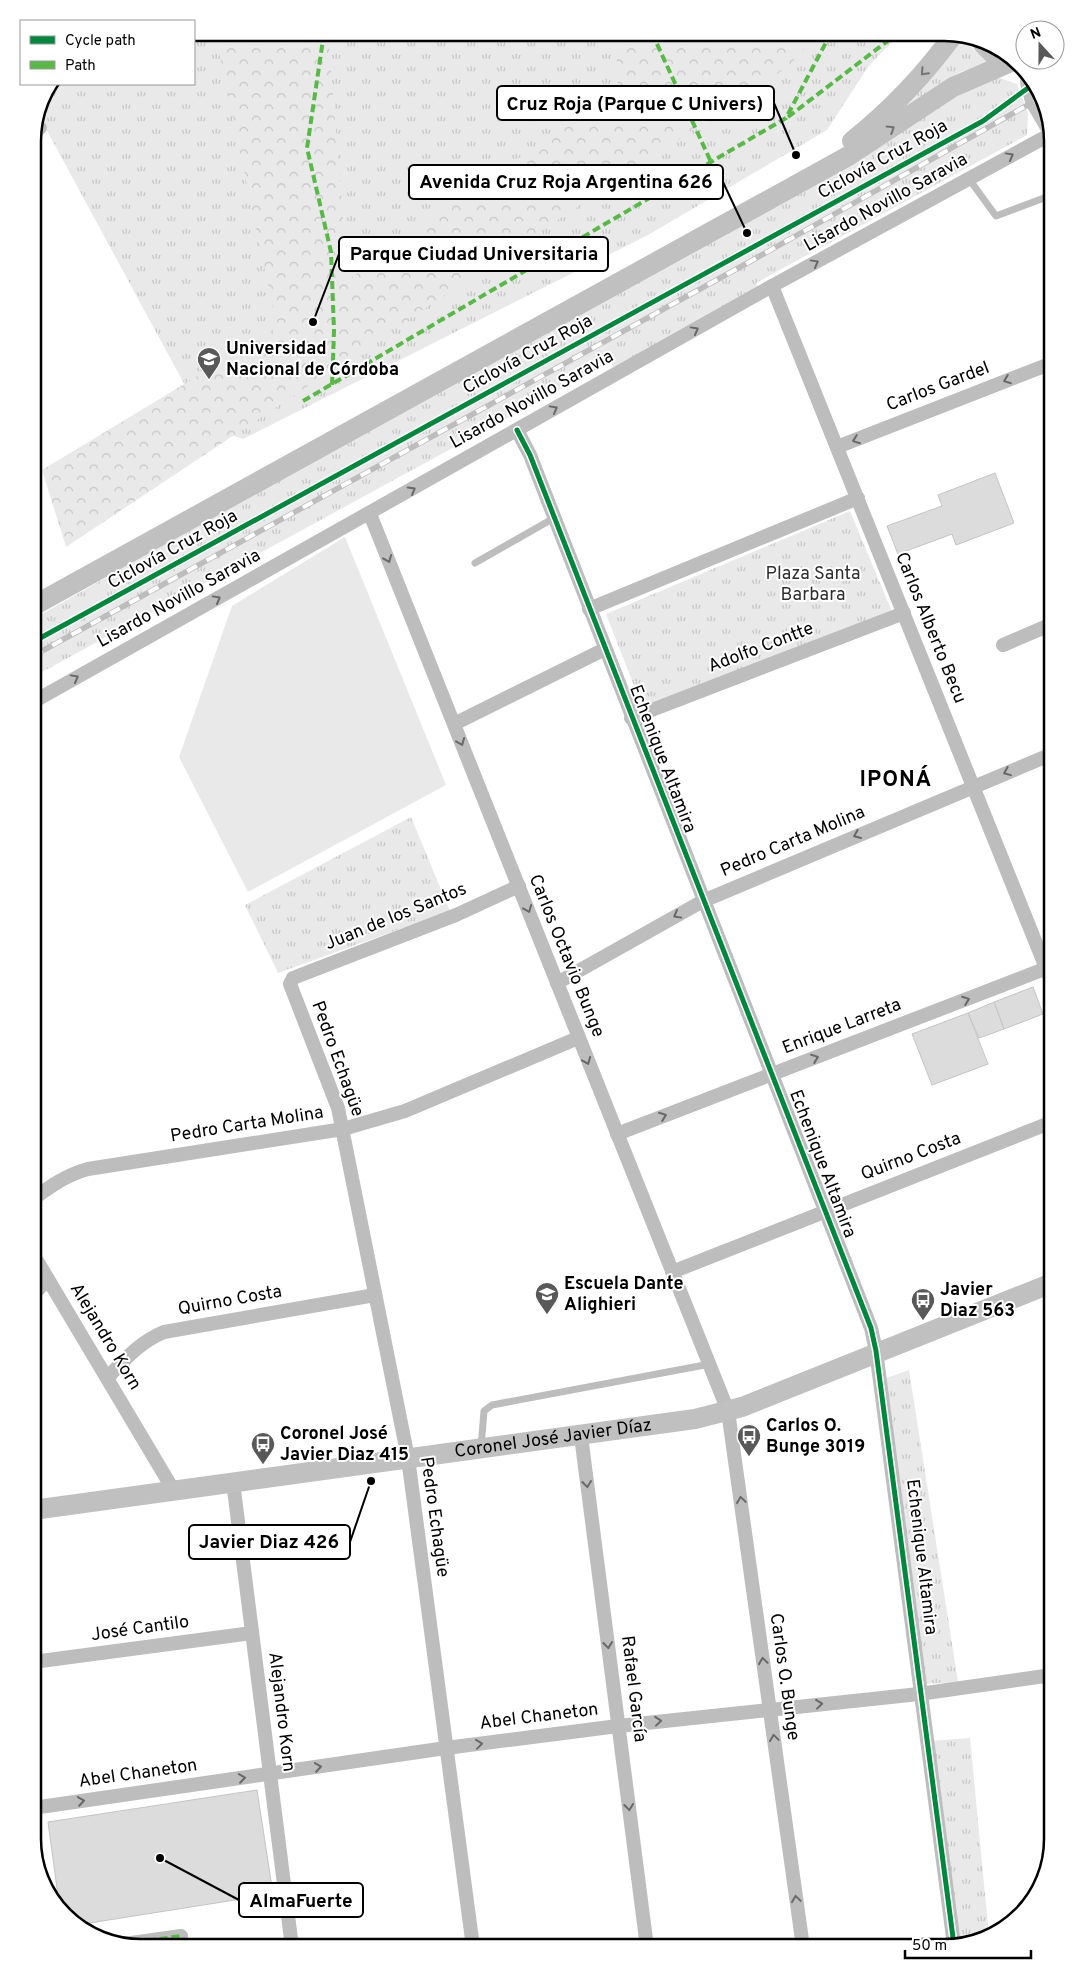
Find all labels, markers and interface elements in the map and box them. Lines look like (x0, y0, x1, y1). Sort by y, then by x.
legend (20, 20, 195, 85)
north arrow (1015, 20, 1065, 70)
text: N (1028, 25, 1044, 44)
text: Cycle path (65, 32, 136, 51)
text: Path (65, 57, 96, 76)
one-way arrow (921, 66, 930, 75)
callout: Cruz Roja (Parque C Univers) (497, 86, 774, 120)
text: Cruz Roja (Parque C Univers) (507, 93, 763, 117)
street label: Ciclovía Cruz Roja (814, 115, 952, 205)
one-way arrow (885, 126, 895, 135)
street label: Lisardo Novillo Saravia (800, 148, 972, 258)
one-way arrow (1005, 152, 1014, 162)
callout: Avenida Cruz Roja Argentina 626 (409, 165, 723, 199)
text: Avenida Cruz Roja Argentina 626 (419, 171, 713, 195)
callout: Parque Ciudad Universitaria (339, 237, 608, 271)
text: Parque Ciudad Universitaria (350, 243, 598, 267)
one-way arrow (810, 259, 819, 269)
street label: Ciclovía Cruz Roja (459, 310, 597, 400)
one-way arrow (690, 326, 699, 336)
place label: Universidad Nacional de Córdoba (226, 338, 399, 382)
street label: Lisardo Novillo Saravia (446, 345, 618, 455)
school or university icon: Universidad Nacional de Córdoba (196, 346, 222, 380)
street label: Carlos Gardel (883, 357, 993, 417)
one-way arrow (1003, 374, 1012, 385)
one-way arrow (548, 406, 557, 416)
one-way arrow (852, 433, 861, 444)
one-way arrow (407, 486, 416, 496)
street label: Ciclovía Cruz Roja (104, 505, 242, 595)
street label: Lisardo Novillo Saravia (93, 544, 265, 654)
street label: Carlos Alberto Becu (889, 549, 971, 707)
one-way arrow (382, 554, 392, 563)
park label: Plaza Santa Barbara (766, 563, 860, 607)
one-way arrow (212, 595, 221, 605)
street label: Adolfo Contte (705, 617, 817, 679)
one-way arrow (70, 674, 79, 684)
street label: Echenique Altamira (623, 682, 701, 836)
one-way arrow (455, 737, 465, 746)
district label: IPONÁ (860, 765, 932, 794)
one-way arrow (1003, 766, 1012, 776)
street label: Pedro Carta Molina (717, 801, 869, 883)
one-way arrow (854, 829, 862, 839)
street label: Carlos Octavio Bunge (523, 871, 609, 1041)
street label: Juan de los Santos (322, 878, 470, 956)
one-way arrow (522, 905, 532, 913)
one-way arrow (674, 909, 683, 919)
street label: Enrique Larreta (779, 994, 905, 1060)
one-way arrow (961, 995, 970, 1006)
street label: Pedro Echagüe (305, 998, 369, 1120)
one-way arrow (810, 1054, 818, 1064)
one-way arrow (581, 1056, 592, 1065)
street label: Echenique Altamira (783, 1087, 861, 1241)
street label: Pedro Carta Molina (169, 1102, 325, 1148)
one-way arrow (658, 1112, 667, 1123)
street label: Quirno Costa (858, 1127, 964, 1187)
place label: Escuela Dante Alighieri (564, 1273, 684, 1317)
street label: Alejandro Korn (64, 1279, 146, 1395)
place label: Javier Diaz 563 (940, 1279, 1015, 1323)
street label: Quirno Costa (176, 1281, 284, 1321)
school or university icon: Escuela Dante Alighieri (534, 1281, 560, 1315)
bus stop icon: Javier Diaz 563 (910, 1287, 936, 1321)
street label: Coronel José Javier Díaz (453, 1414, 653, 1463)
place label: Carlos O. Bunge 3019 (766, 1415, 865, 1459)
place label: Coronel José Javier Diaz 415 (280, 1423, 409, 1467)
bus stop icon: Carlos O. Bunge 3019 (736, 1423, 762, 1457)
bus stop icon: Coronel José Javier Diaz 415 (250, 1431, 276, 1465)
street label: Pedro Echagüe (414, 1455, 454, 1579)
street label: Echenique Altamira (900, 1478, 942, 1636)
one-way arrow (581, 1481, 592, 1489)
one-way arrow (736, 1495, 746, 1504)
callout: Javier Diaz 426 (189, 1525, 350, 1559)
text: Javier Diaz 426 (199, 1531, 339, 1555)
street label: José Cantilo (89, 1611, 191, 1647)
street label: Carlos O. Bunge (764, 1612, 804, 1742)
street label: Rafael García (615, 1634, 651, 1744)
one-way arrow (602, 1642, 613, 1650)
street label: Alejandro Korn (262, 1651, 300, 1773)
one-way arrow (758, 1656, 769, 1664)
street label: Abel Chaneton (478, 1698, 600, 1736)
one-way arrow (816, 1699, 824, 1710)
one-way arrow (654, 1716, 662, 1727)
one-way arrow (769, 1734, 780, 1742)
one-way arrow (476, 1739, 484, 1750)
street label: Abel Chaneton (77, 1754, 199, 1794)
one-way arrow (314, 1762, 323, 1772)
one-way arrow (237, 1773, 246, 1783)
one-way arrow (77, 1796, 85, 1807)
one-way arrow (623, 1803, 634, 1811)
callout: AlmaFuerte (239, 1883, 363, 1917)
text: AlmaFuerte (249, 1890, 353, 1914)
one-way arrow (791, 1895, 802, 1903)
scale bar (905, 1928, 1031, 1960)
text: 50 m (912, 1937, 947, 1956)

